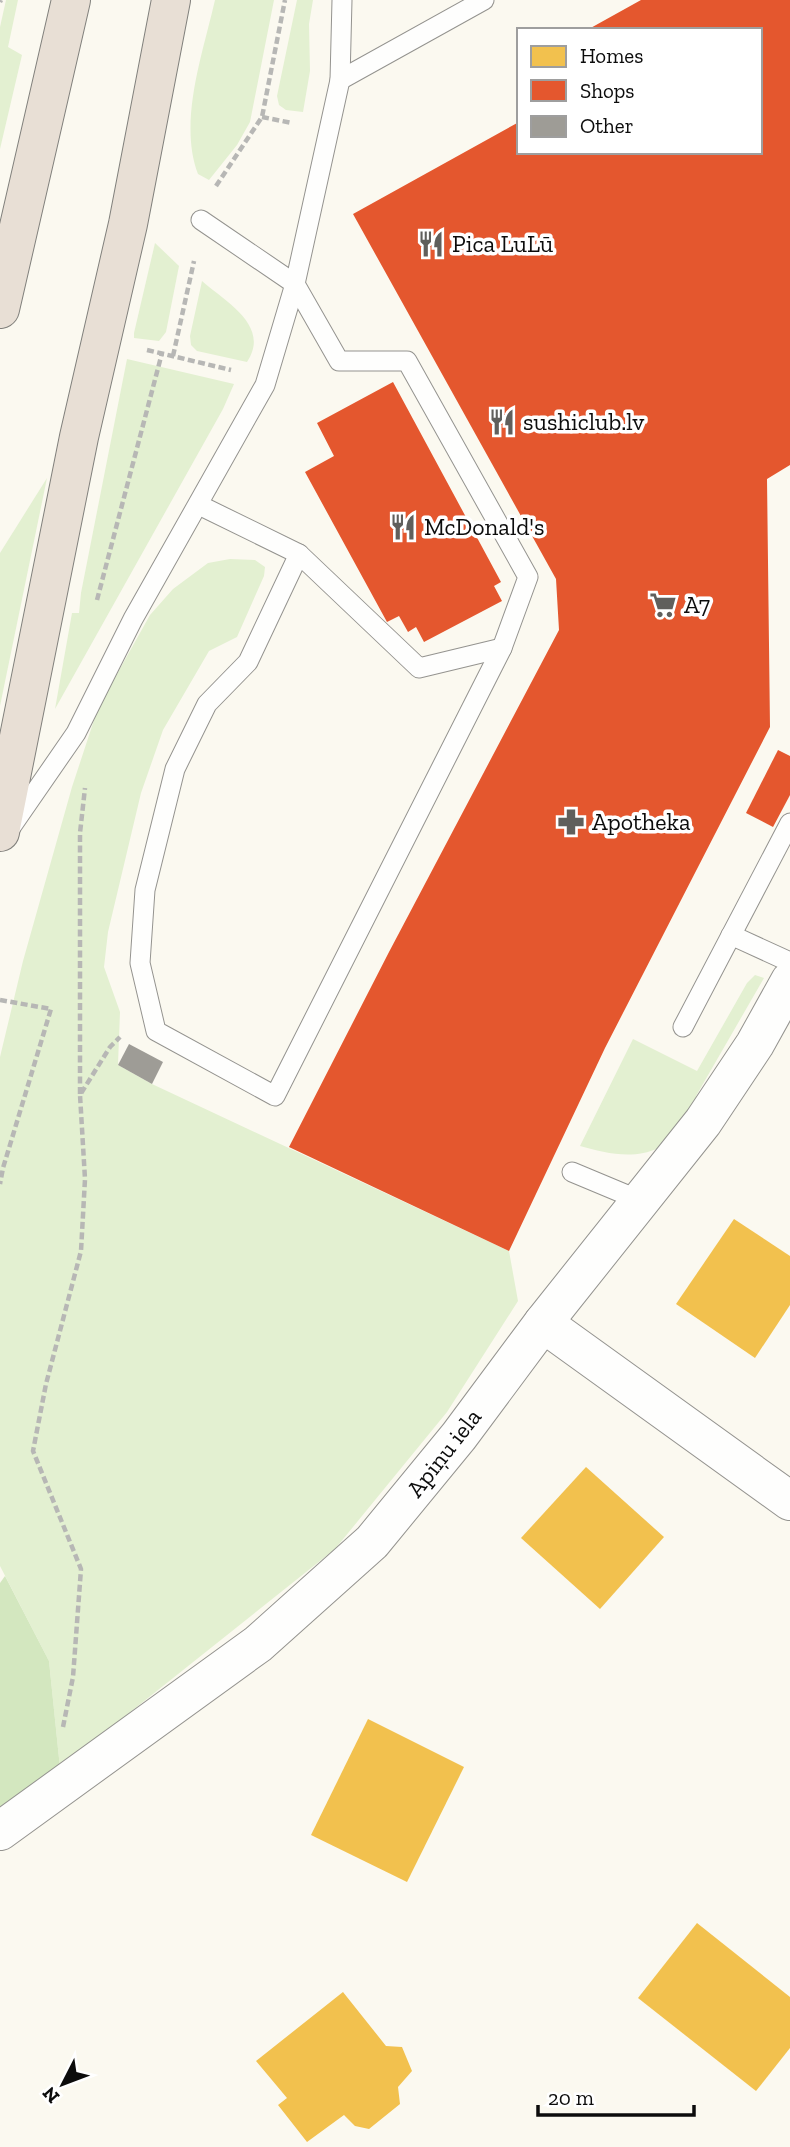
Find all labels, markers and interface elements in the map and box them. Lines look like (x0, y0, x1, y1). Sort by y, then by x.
legend (517, 28, 762, 154)
text: Homes (580, 43, 643, 68)
text: Shops (580, 78, 634, 103)
text: Other (580, 113, 634, 138)
restaurant icon: Pica LuLū (416, 229, 446, 259)
place label: Pica LuLū (452, 229, 554, 258)
restaurant icon: sushiclub.lv (487, 407, 517, 437)
place label: sushiclub.lv (523, 407, 645, 436)
restaurant icon: McDonald's (388, 512, 418, 542)
place label: McDonald's (424, 512, 544, 541)
supermarket icon: A7 (648, 590, 678, 620)
place label: A7 (684, 590, 710, 619)
pharmacy icon: Apotheka (556, 807, 586, 837)
place label: Apotheka (592, 807, 691, 836)
street label: Apiņu iela (400, 1402, 487, 1503)
north arrow (28, 2049, 98, 2119)
scale bar (538, 2074, 694, 2118)
text: N (37, 2082, 64, 2108)
text: 20 m (548, 2085, 594, 2110)

